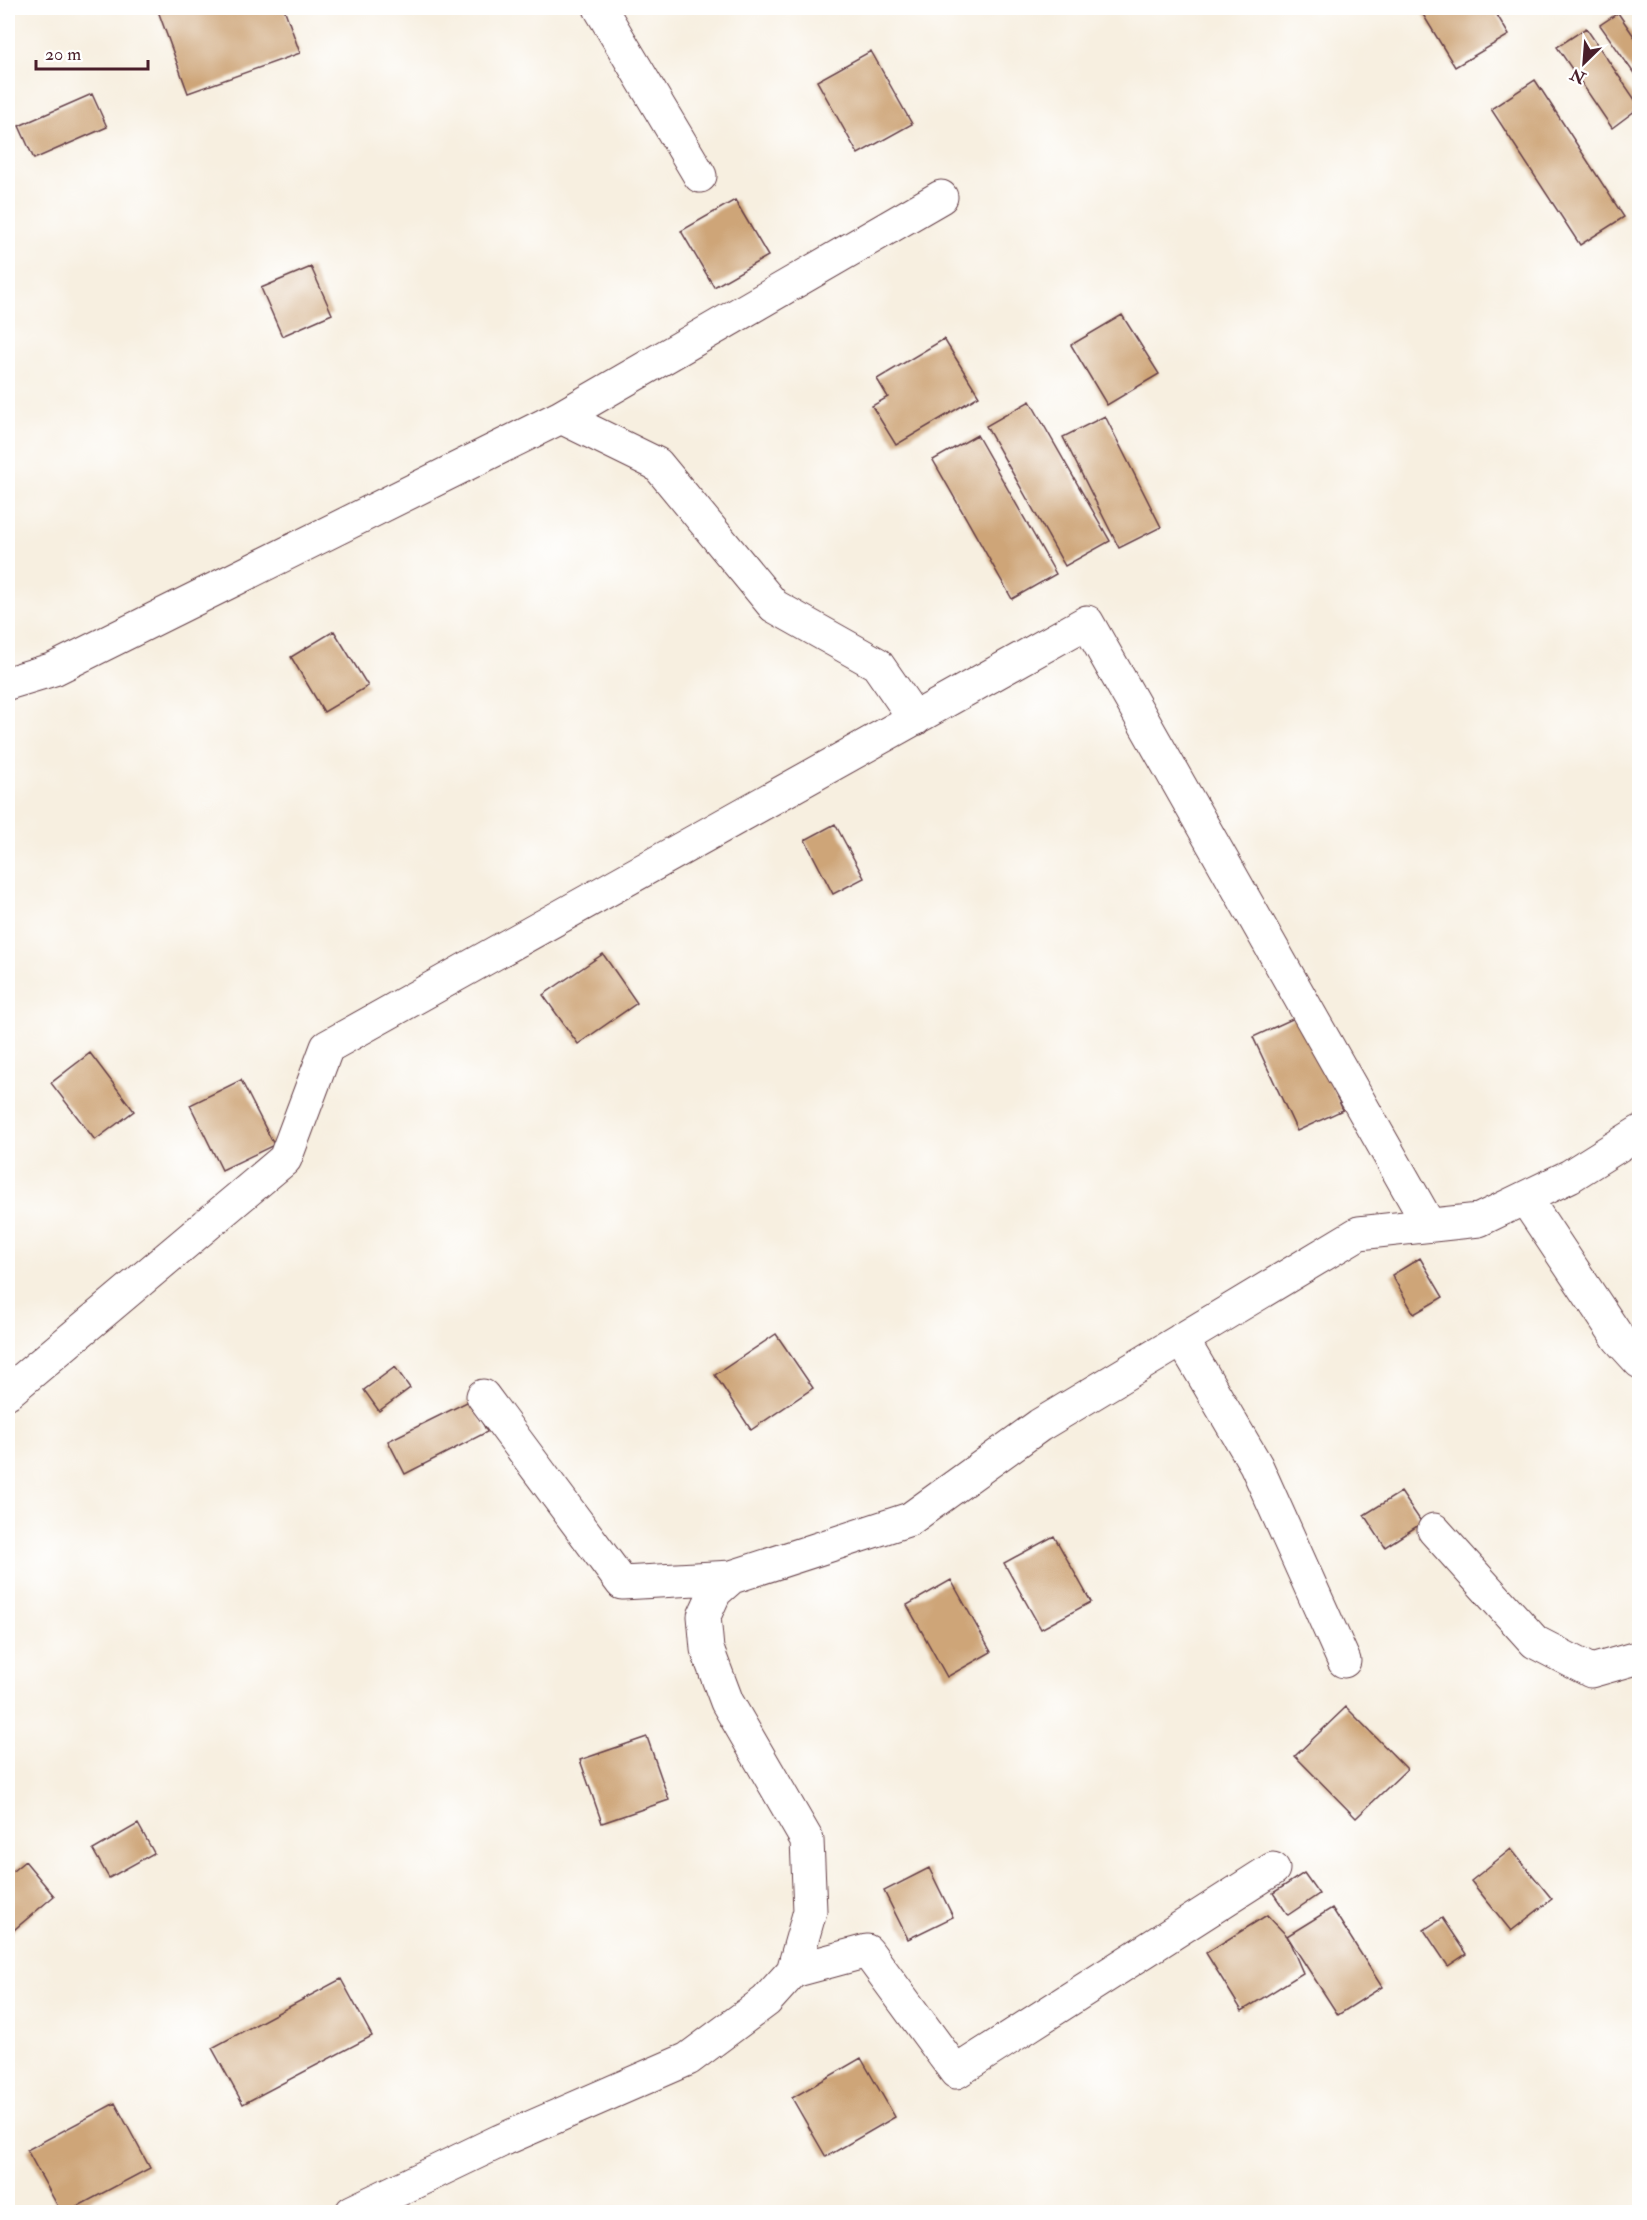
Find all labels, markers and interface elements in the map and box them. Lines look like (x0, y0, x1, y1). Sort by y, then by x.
scale bar (36, 33, 148, 71)
north arrow (1554, 33, 1614, 93)
text: 20 m (45, 43, 81, 66)
text: N (1567, 63, 1590, 88)

